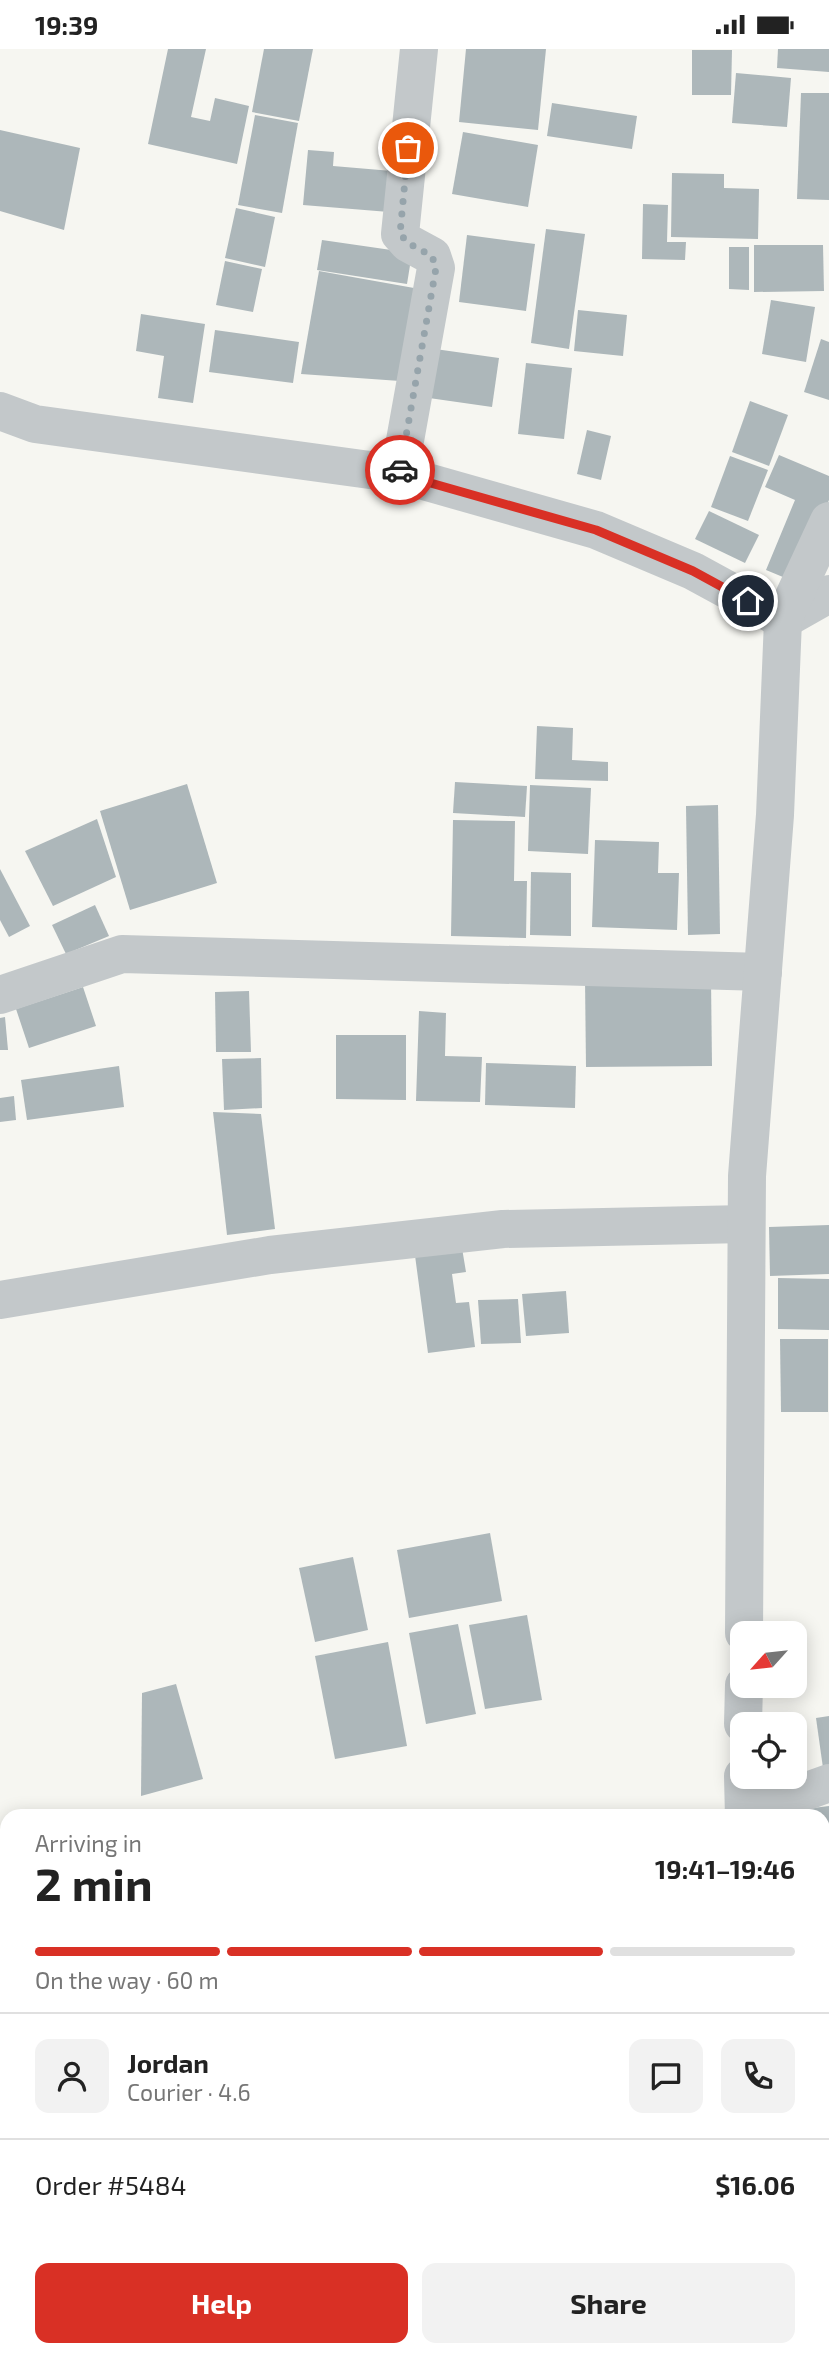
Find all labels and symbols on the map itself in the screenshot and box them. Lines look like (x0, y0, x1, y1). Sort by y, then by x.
pin (378, 118, 438, 178)
courier (365, 435, 435, 505)
pin (718, 571, 778, 631)
north arrow (730, 1621, 807, 1697)

